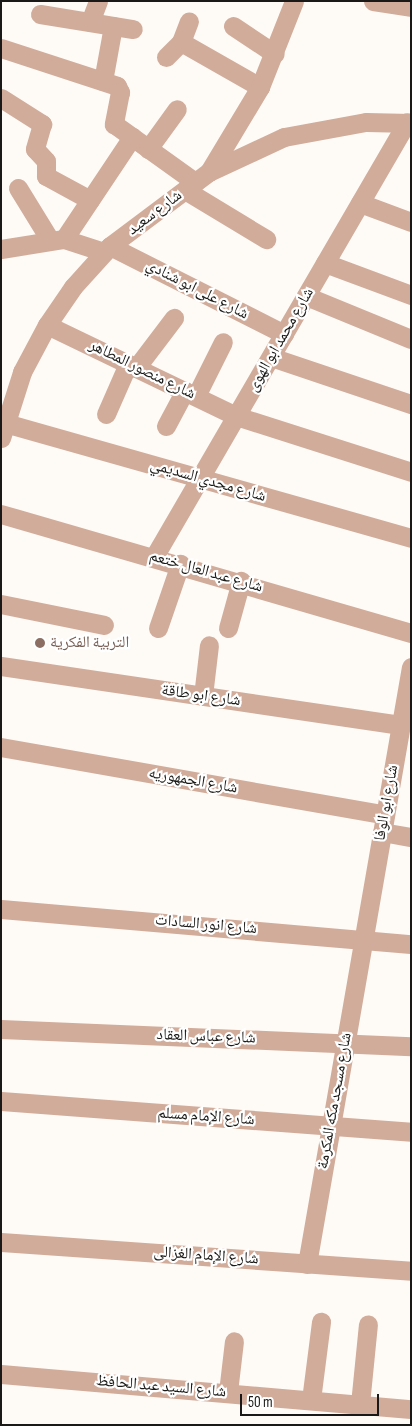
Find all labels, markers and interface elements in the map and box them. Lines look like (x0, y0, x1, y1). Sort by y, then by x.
street label: شارع سعيد (124, 186, 186, 240)
street label: شارع على ابو شنادي (143, 256, 251, 324)
street label: شارع محمد ابو الهوى (244, 285, 318, 395)
street label: شارع منصور المطاهر (86, 336, 198, 404)
street label: شارع مجدي السديمي (148, 455, 268, 507)
street label: شارع عبد العال ختعم (147, 547, 265, 597)
place label: التربية الفكرية (50, 633, 129, 653)
marker: التربية الفكرية (34, 637, 46, 649)
street label: شارع ابو طاقة (160, 681, 242, 711)
street label: شارع الجمهوريه (147, 764, 239, 798)
street label: شارع ابو الوفا (371, 764, 403, 842)
street label: شارع انور السادات (154, 911, 258, 939)
street label: شارع عباس العقاد (156, 1026, 256, 1048)
street label: شارع مسجد مكه المكرمة (314, 1031, 356, 1171)
street label: شارع الإمام مسلم (157, 1104, 255, 1130)
street label: شارع الإمام الغزالى (153, 1243, 259, 1269)
street label: شارع السيد عبد الحافظ (95, 1372, 227, 1402)
scale bar (242, 1384, 381, 1416)
text: 50 m (248, 1393, 273, 1412)

